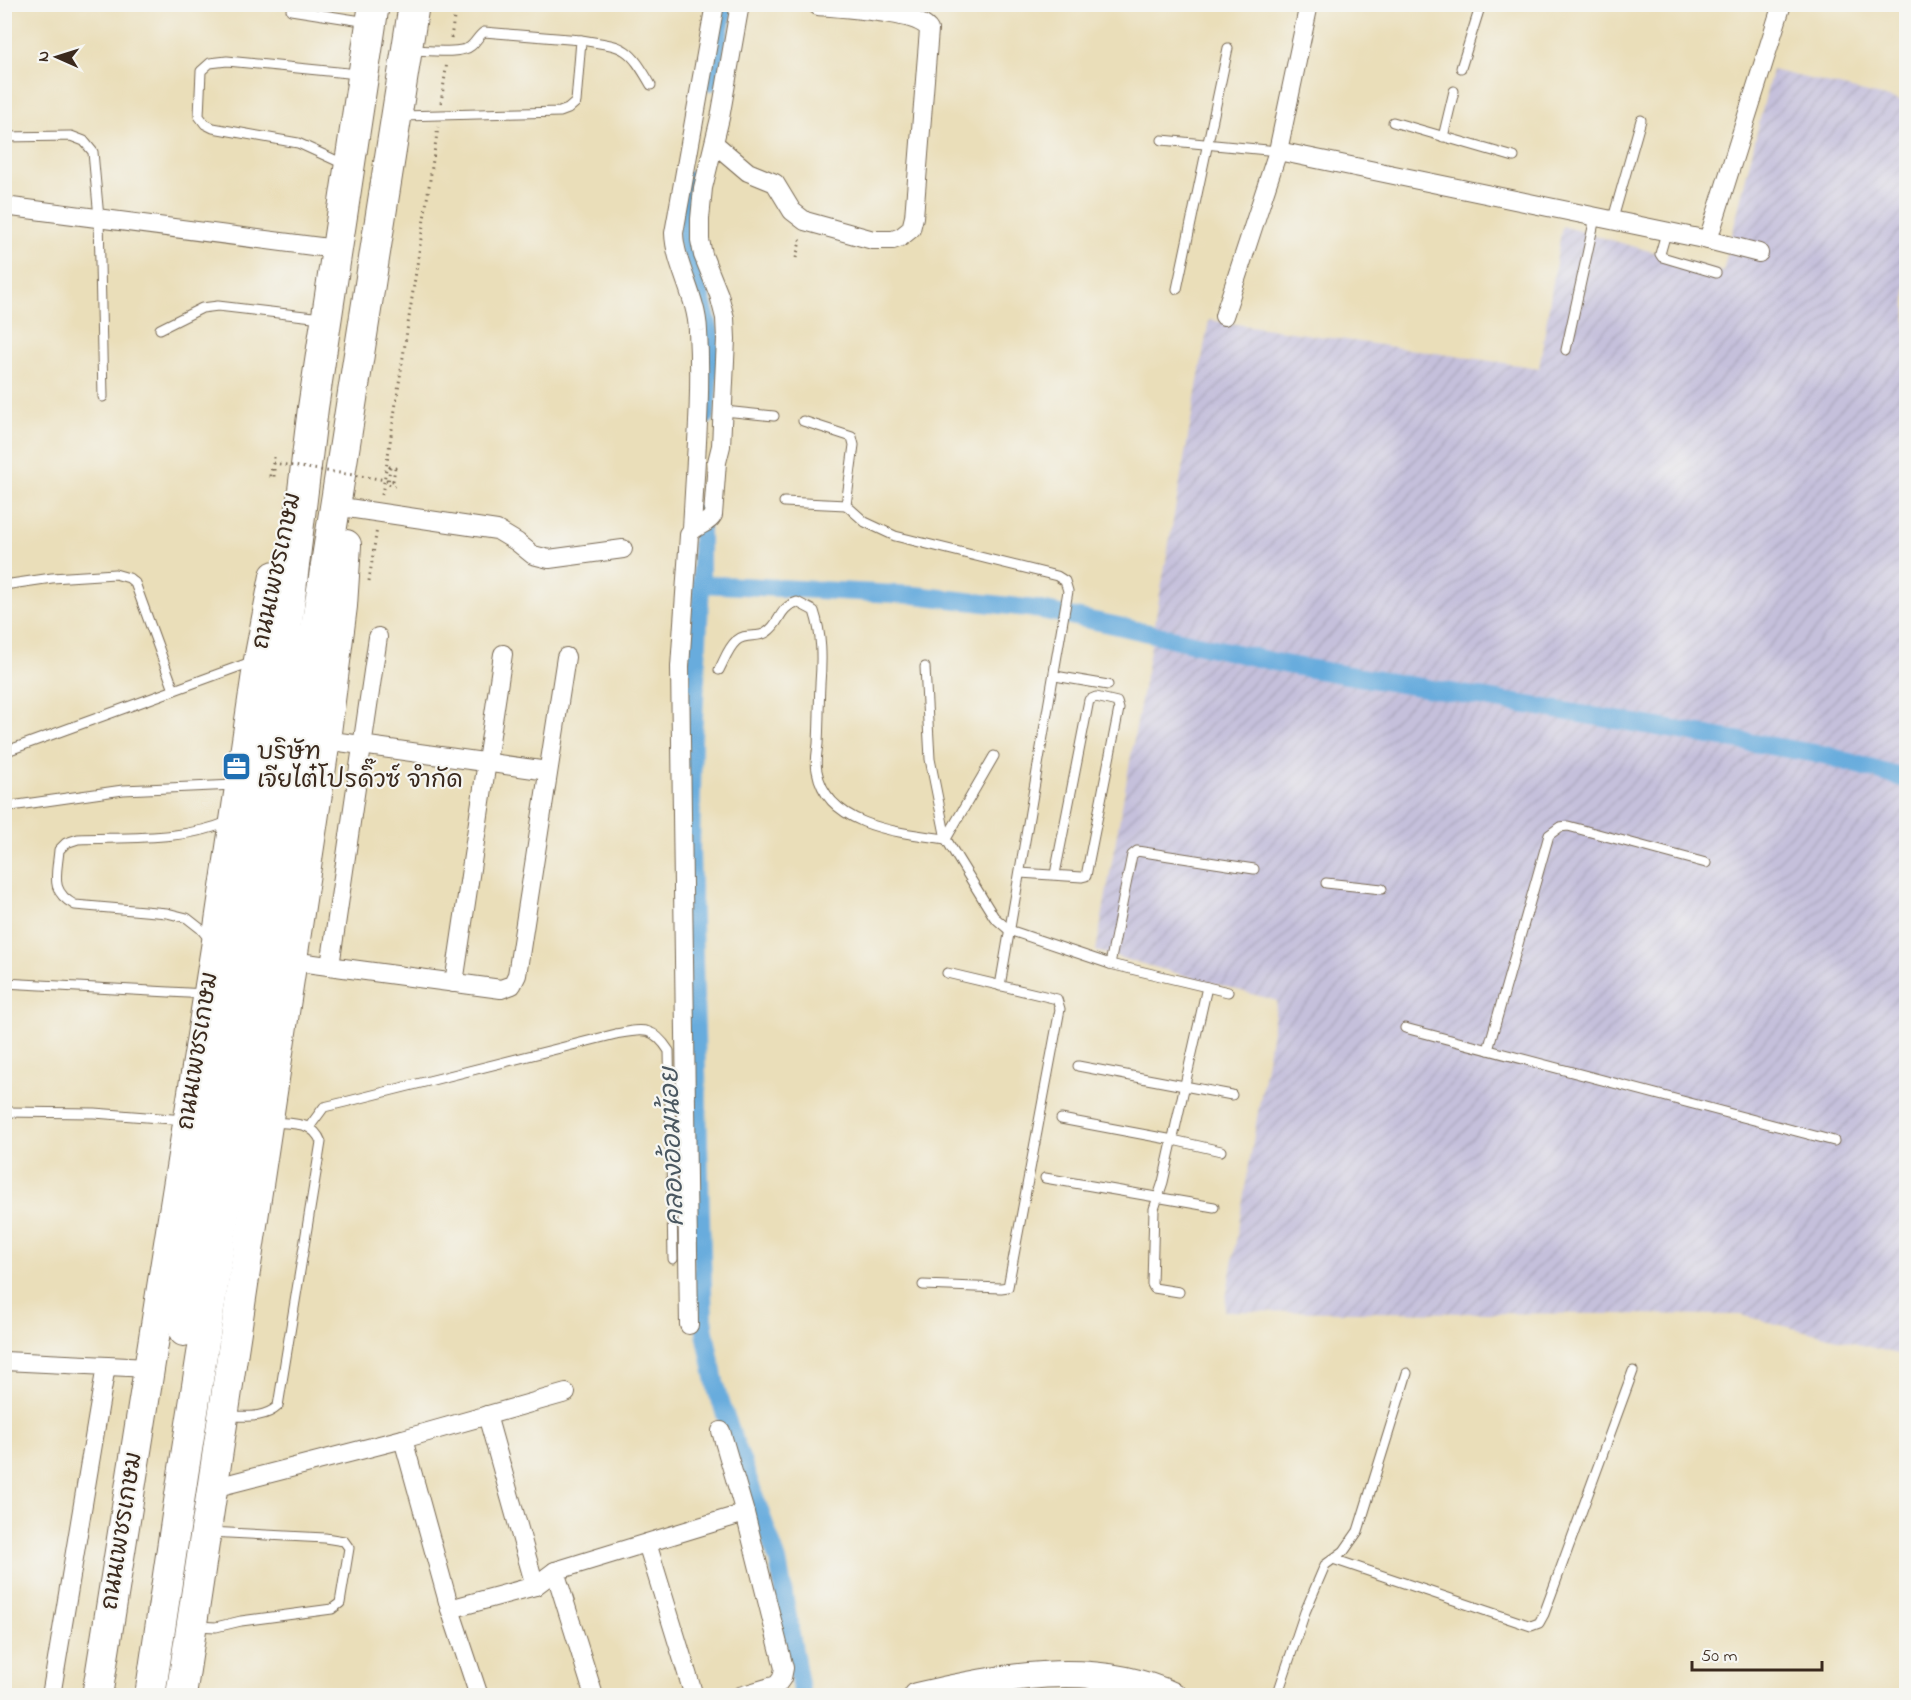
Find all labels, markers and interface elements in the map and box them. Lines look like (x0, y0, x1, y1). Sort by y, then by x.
north arrow (27, 27, 87, 87)
text: N (32, 50, 56, 62)
street label: ถนนเพชรเกษม (244, 489, 312, 653)
place label: บริษัท เจียไต๋โปรดิ๊วซ์ จำกัด (257, 736, 463, 799)
office icon: บริษัท เจียไต๋โปรดิ๊วซ์ จำกัด (220, 751, 252, 783)
street label: ถนนเพชรเกษม (169, 969, 229, 1133)
water label: คลองอ้อมน้อย (652, 1065, 696, 1227)
street label: ถนนเพชรเกษม (93, 1449, 153, 1613)
scale bar (1692, 1634, 1822, 1672)
text: 50 m (1701, 1644, 1738, 1670)

